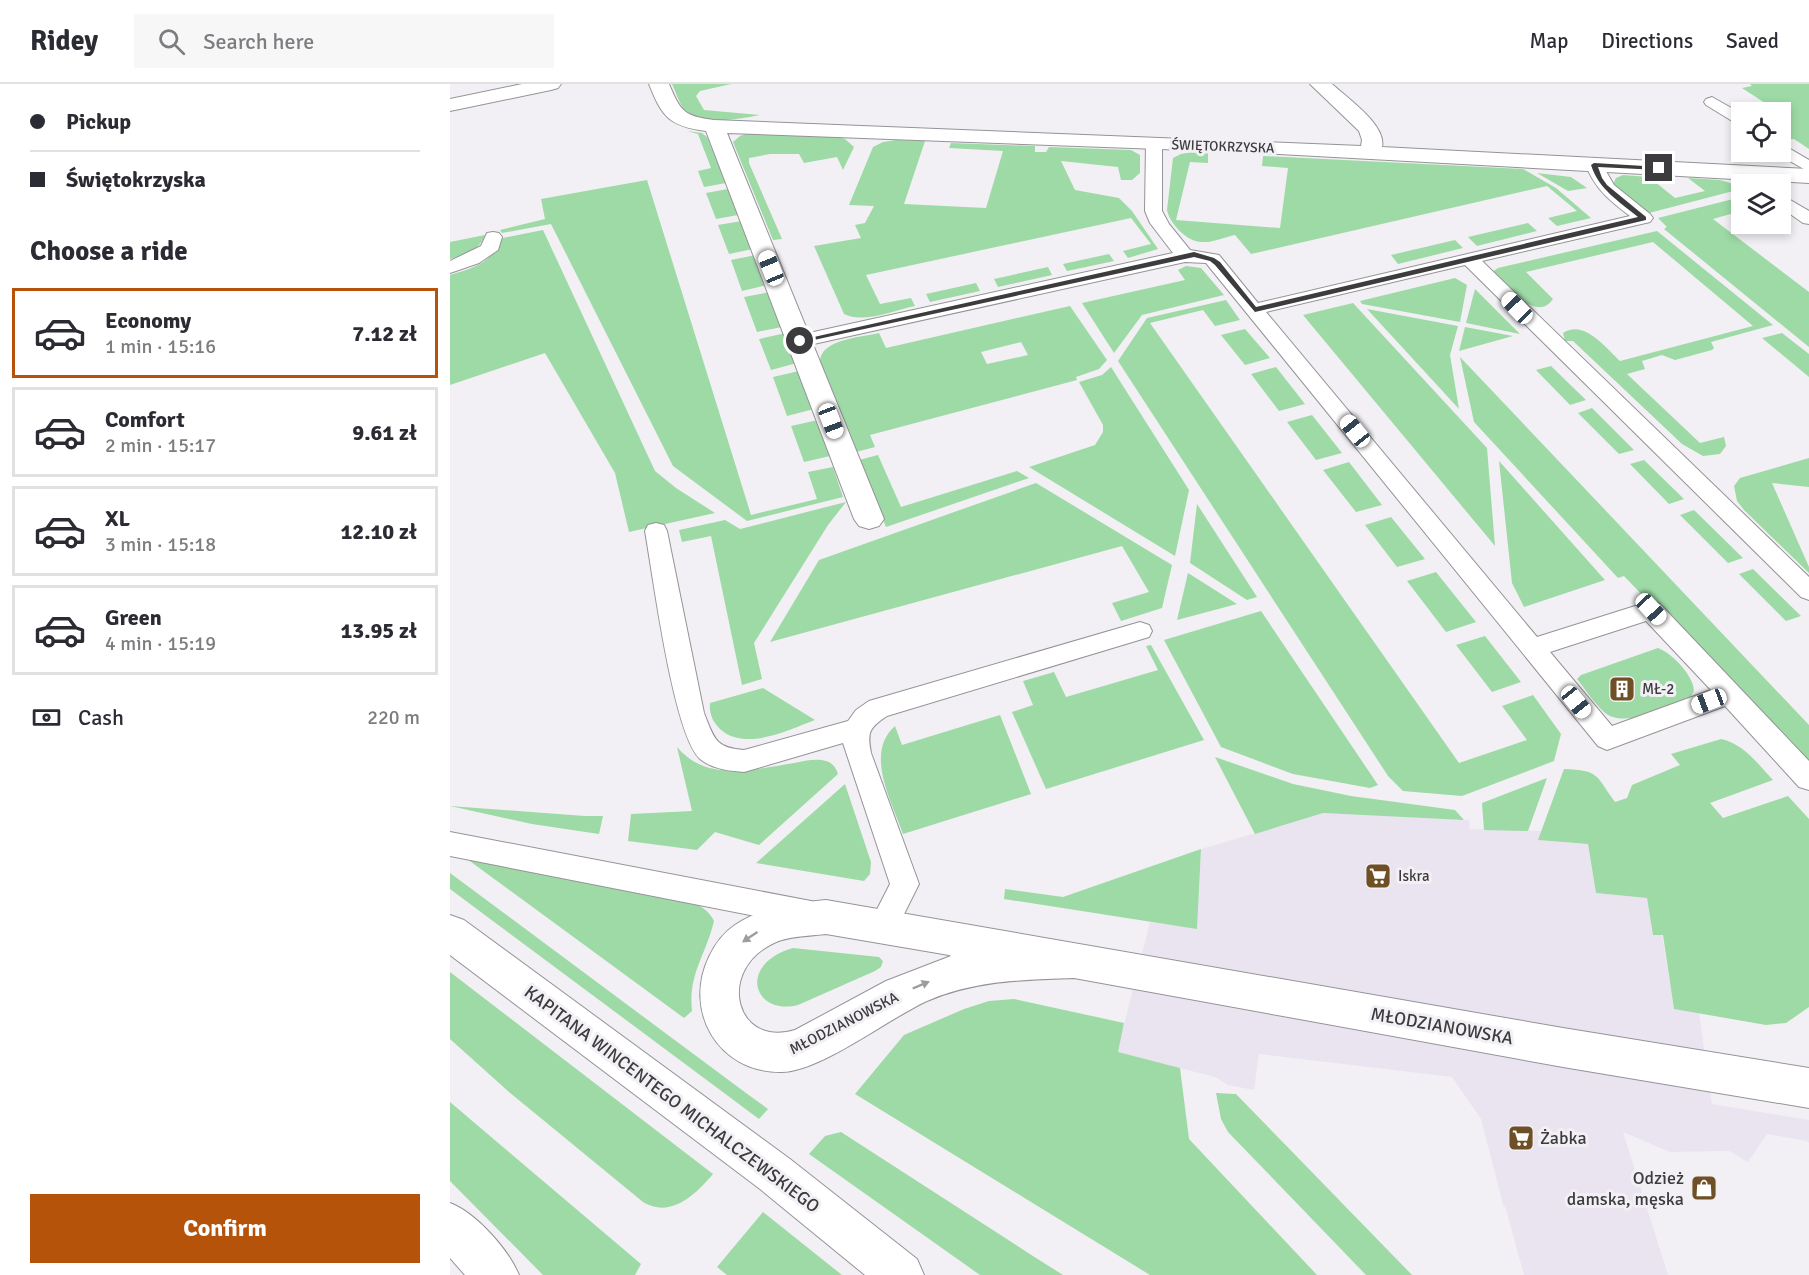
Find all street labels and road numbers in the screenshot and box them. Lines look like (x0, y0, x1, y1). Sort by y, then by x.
street label: ŚWIĘTOKRZYSKA (1171, 136, 1275, 157)
street label: KAPITANA WINCENTEGO MICHALCZEWSKIEGO (520, 981, 824, 1217)
street label: MŁODZIANOWSKA (786, 988, 902, 1058)
street label: MŁODZIANOWSKA (1369, 1003, 1515, 1049)

